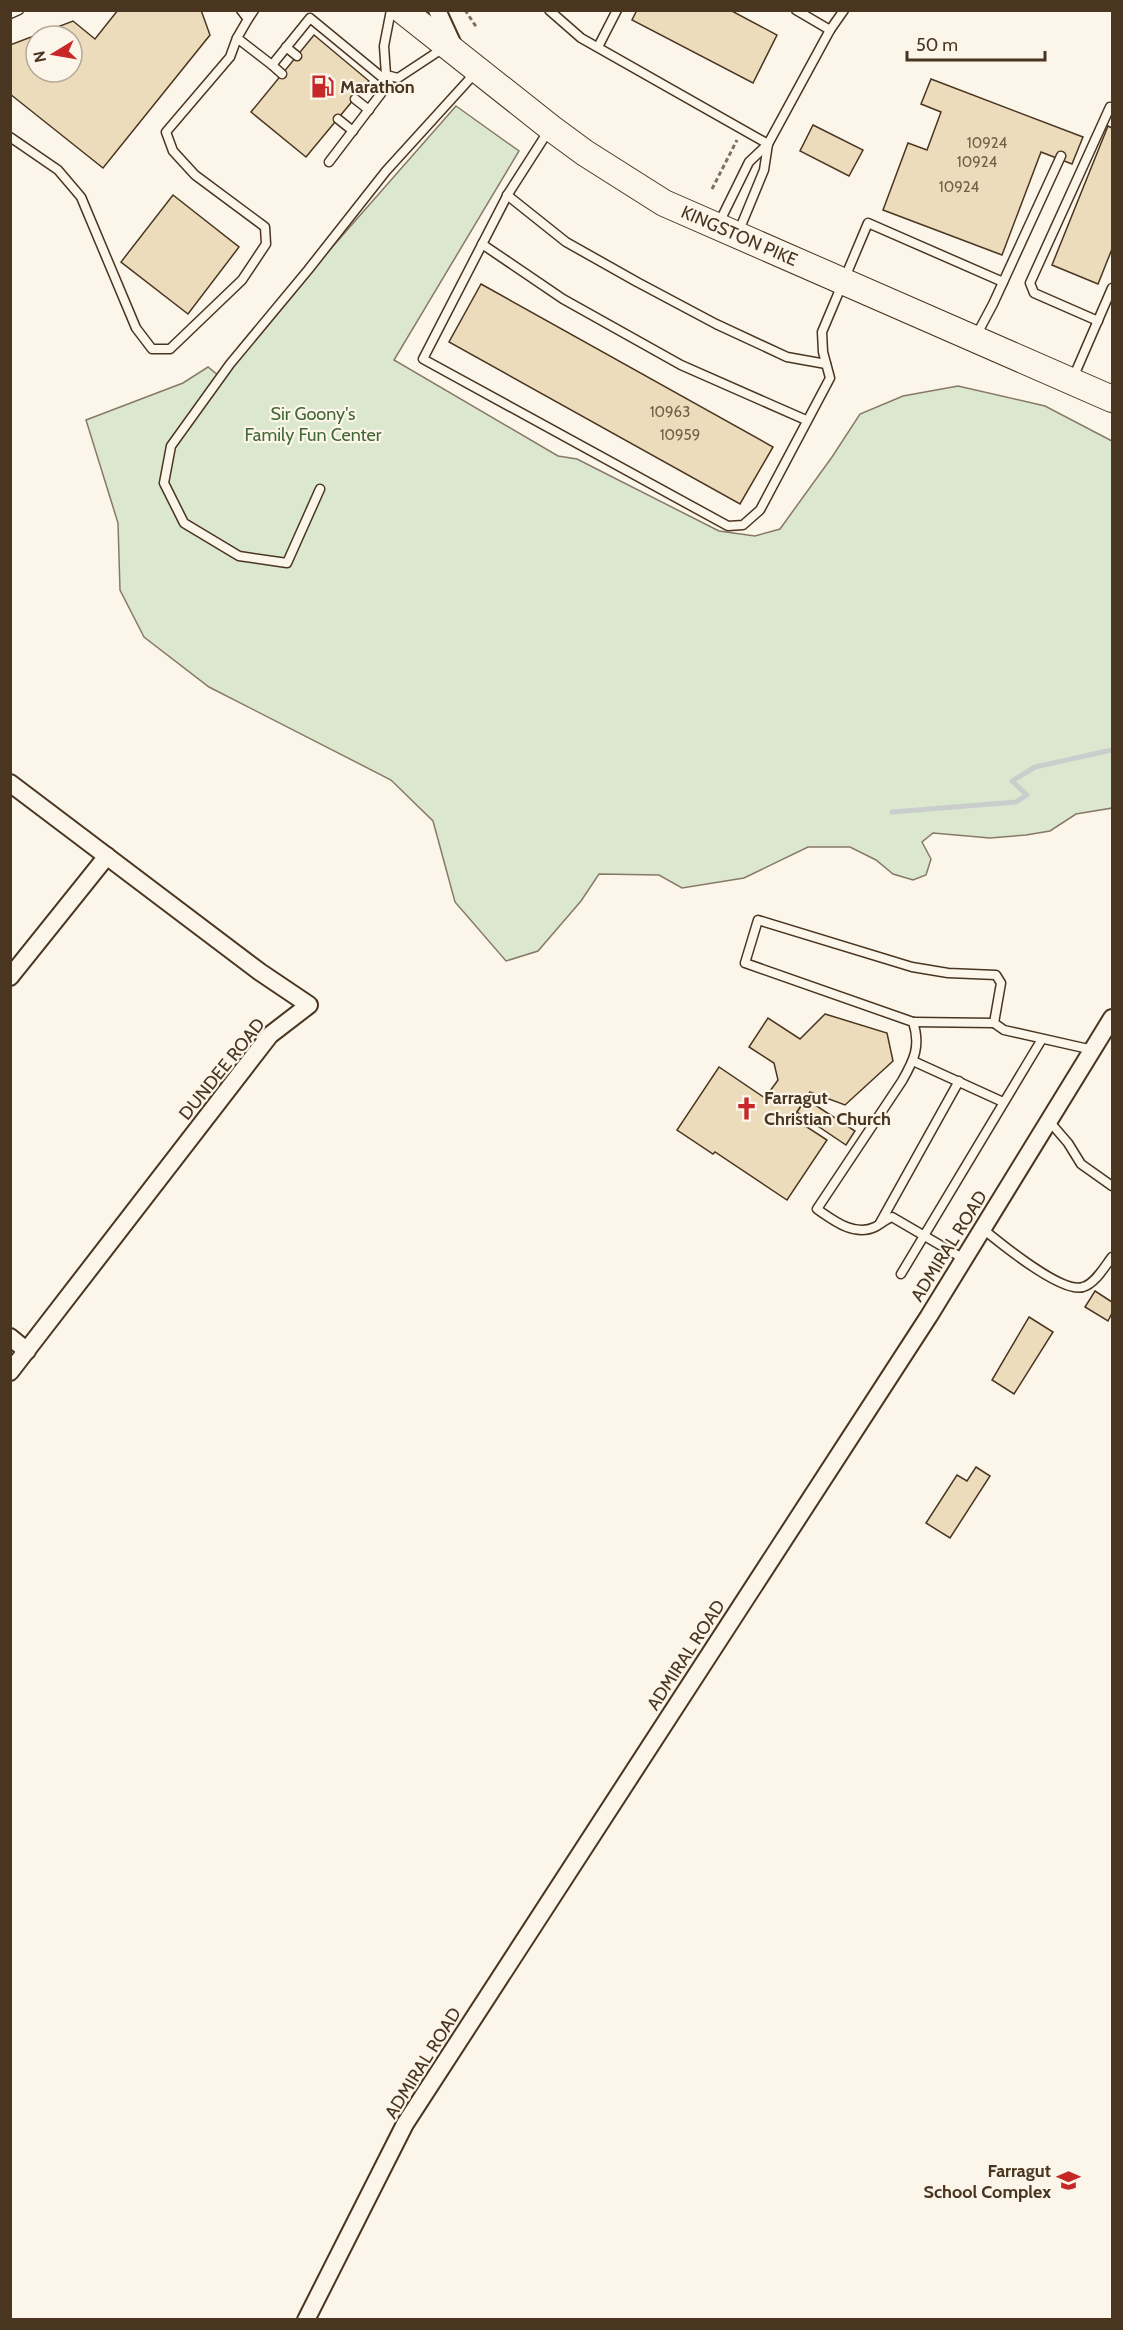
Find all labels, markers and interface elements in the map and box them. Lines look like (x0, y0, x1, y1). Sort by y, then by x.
north arrow (24, 24, 84, 84)
scale bar (907, 24, 1045, 62)
text: 50 m (916, 34, 958, 56)
text: N (29, 49, 50, 64)
fuel station icon: Marathon (309, 74, 335, 100)
place label: Marathon (340, 76, 415, 98)
house number: 10924 (967, 134, 1008, 152)
house number: 10924 (957, 153, 998, 171)
house number: 10924 (939, 178, 980, 196)
street label: KINGSTON PIKE (678, 201, 801, 271)
park label: Sir Goony's Family Fun Center (244, 403, 382, 446)
house number: 10963 (650, 403, 690, 421)
house number: 10959 (660, 426, 700, 444)
street label: DUNDEE ROAD (174, 1014, 270, 1124)
place label: Farragut Christian Church (764, 1087, 891, 1130)
church icon: Farragut Christian Church (733, 1095, 759, 1121)
street label: ADMIRAL ROAD (906, 1186, 992, 1306)
street label: ADMIRAL ROAD (642, 1596, 730, 1714)
street label: ADMIRAL ROAD (380, 2003, 466, 2123)
place label: Farragut School Complex (923, 2160, 1051, 2203)
school or university icon: Farragut School Complex (1056, 2168, 1082, 2194)

